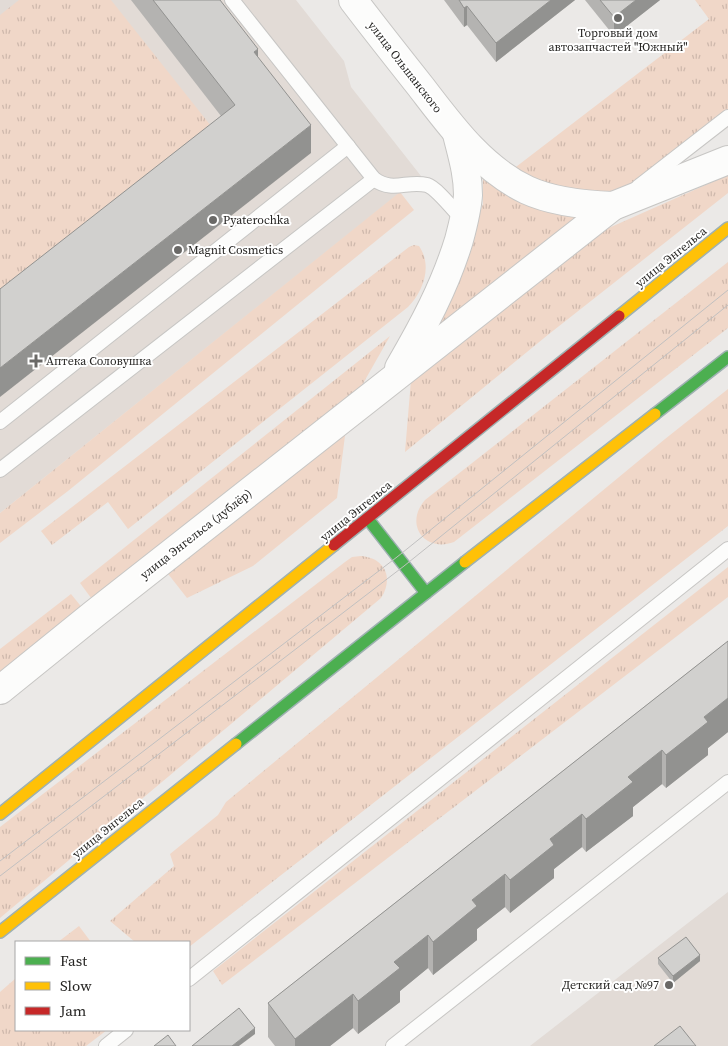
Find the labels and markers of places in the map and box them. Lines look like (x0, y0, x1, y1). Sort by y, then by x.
marker: Торговый дом автозапчастей "Южный" (612, 12, 624, 24)
place label: Торговый дом автозапчастей "Южный" (548, 25, 688, 55)
place label: Pyaterochka (223, 212, 290, 228)
marker: Pyaterochka (207, 214, 219, 226)
place label: Magnit Cosmetics (188, 242, 283, 258)
marker: Magnit Cosmetics (172, 244, 184, 256)
place label: Аптека Соловушка (46, 353, 153, 369)
marker: Аптека Соловушка (30, 355, 42, 367)
place label: Детский сад №97 (562, 977, 659, 993)
marker: Детский сад №97 (663, 979, 675, 991)

